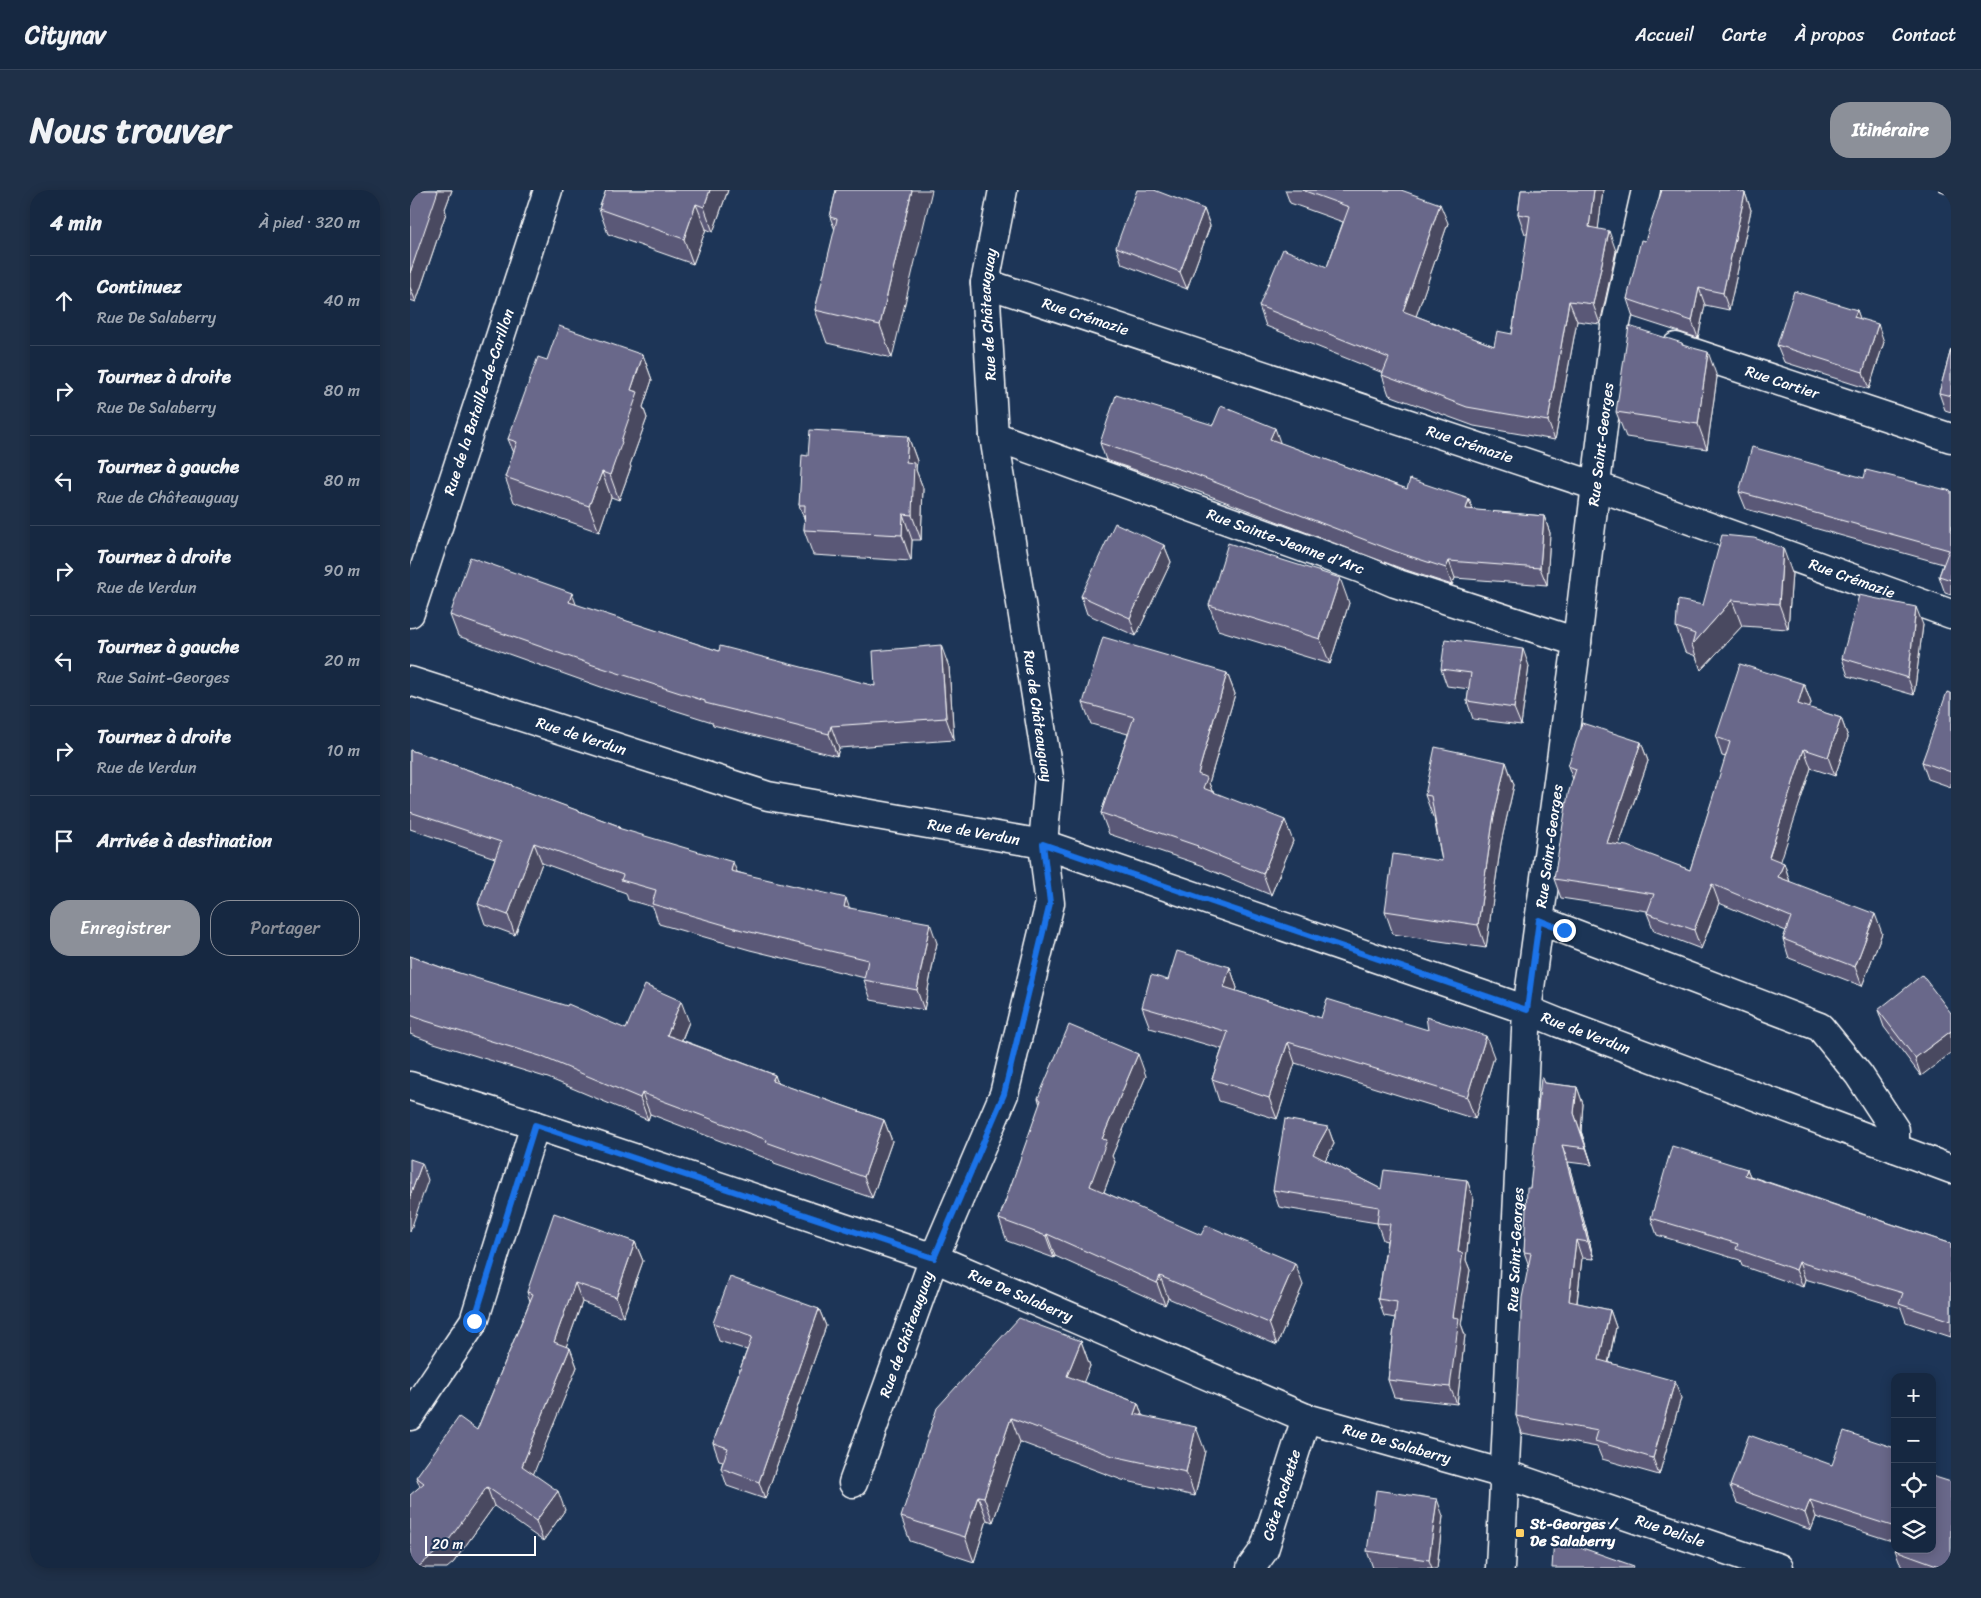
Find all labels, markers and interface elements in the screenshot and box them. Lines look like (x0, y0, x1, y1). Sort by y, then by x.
text: Citynav (25, 14, 106, 56)
text: Accueil (1635, 19, 1694, 51)
text: Carte (1722, 19, 1767, 51)
text: À propos (1795, 19, 1864, 51)
text: Contact (1892, 19, 1956, 51)
text: Nous trouver (30, 99, 230, 161)
button: Itinéraire (1830, 102, 1951, 158)
text: 4 min (50, 204, 102, 242)
text: À pied · 320 m (259, 208, 360, 237)
street label: Rue de Châteauguay (972, 246, 1004, 381)
text: Continuez (97, 270, 182, 303)
text: 40 m (323, 286, 360, 315)
icon: ahead (50, 287, 78, 315)
street label: Rue Crémazie (1039, 290, 1133, 343)
text: Rue De Salaberry (97, 303, 216, 332)
street label: Rue de la Bataille-de-Carillon (436, 305, 521, 499)
street label: Rue Cartier (1742, 358, 1823, 407)
text: Tournez à droite (97, 360, 231, 393)
text: 80 m (324, 376, 360, 405)
icon: right (50, 377, 78, 405)
street label: Rue Saint-Georges (1580, 381, 1621, 508)
text: Rue De Salaberry (97, 393, 216, 422)
street label: Rue Crémazie (1423, 418, 1517, 471)
text: Tournez à gauche (97, 450, 239, 483)
text: 80 m (324, 466, 360, 495)
icon: left (50, 467, 78, 495)
text: Rue de Châteauguay (97, 483, 239, 512)
street label: Rue Sainte-Jeanne d'Arc (1203, 501, 1368, 582)
text: Tournez à droite (97, 540, 231, 573)
street label: Rue Crémazie (1805, 551, 1899, 606)
text: 90 m (324, 556, 360, 585)
icon: right (50, 557, 78, 585)
text: Rue de Verdun (97, 573, 197, 602)
text: Tournez à gauche (97, 630, 239, 663)
text: 20 m (324, 646, 360, 675)
icon: left (50, 647, 78, 675)
street label: Rue de Châteauguay (1016, 648, 1060, 784)
text: Rue Saint-Georges (97, 663, 230, 692)
street label: Rue de Verdun (533, 709, 630, 763)
text: Tournez à droite (97, 720, 231, 753)
text: 10 m (327, 736, 360, 765)
icon: right (50, 737, 78, 765)
text: Rue de Verdun (97, 753, 197, 782)
street label: Rue Saint-Georges (1528, 783, 1571, 910)
street label: Rue de Verdun (926, 811, 1022, 853)
text: Arrivée à destination (97, 824, 272, 857)
icon: arrive (50, 827, 78, 855)
button: Enregistrer (50, 900, 200, 956)
button: Partager (210, 900, 360, 956)
route end (1553, 919, 1576, 942)
street label: Rue de Verdun (1537, 1004, 1634, 1061)
street label: Rue Saint-Georges (1499, 1187, 1531, 1312)
street label: Rue De Salaberry (964, 1261, 1077, 1329)
street label: Rue de Châteauguay (872, 1267, 941, 1401)
route start (463, 1310, 486, 1333)
map controls (1891, 1373, 1936, 1553)
button: + (1891, 1373, 1936, 1418)
street label: Rue De Salaberry (1340, 1416, 1454, 1471)
button: − (1891, 1418, 1936, 1463)
street label: Côte Rochette (1255, 1446, 1308, 1544)
button: locate (1891, 1463, 1936, 1508)
street label: Rue Delisle (1632, 1507, 1709, 1555)
button: layers (1891, 1508, 1936, 1553)
place label: St-Georges / De Salaberry (1529, 1511, 1619, 1554)
marker: St-Georges / De Salaberry (1514, 1527, 1526, 1539)
text: 20 m (432, 1532, 463, 1557)
scale bar (425, 1533, 536, 1556)

